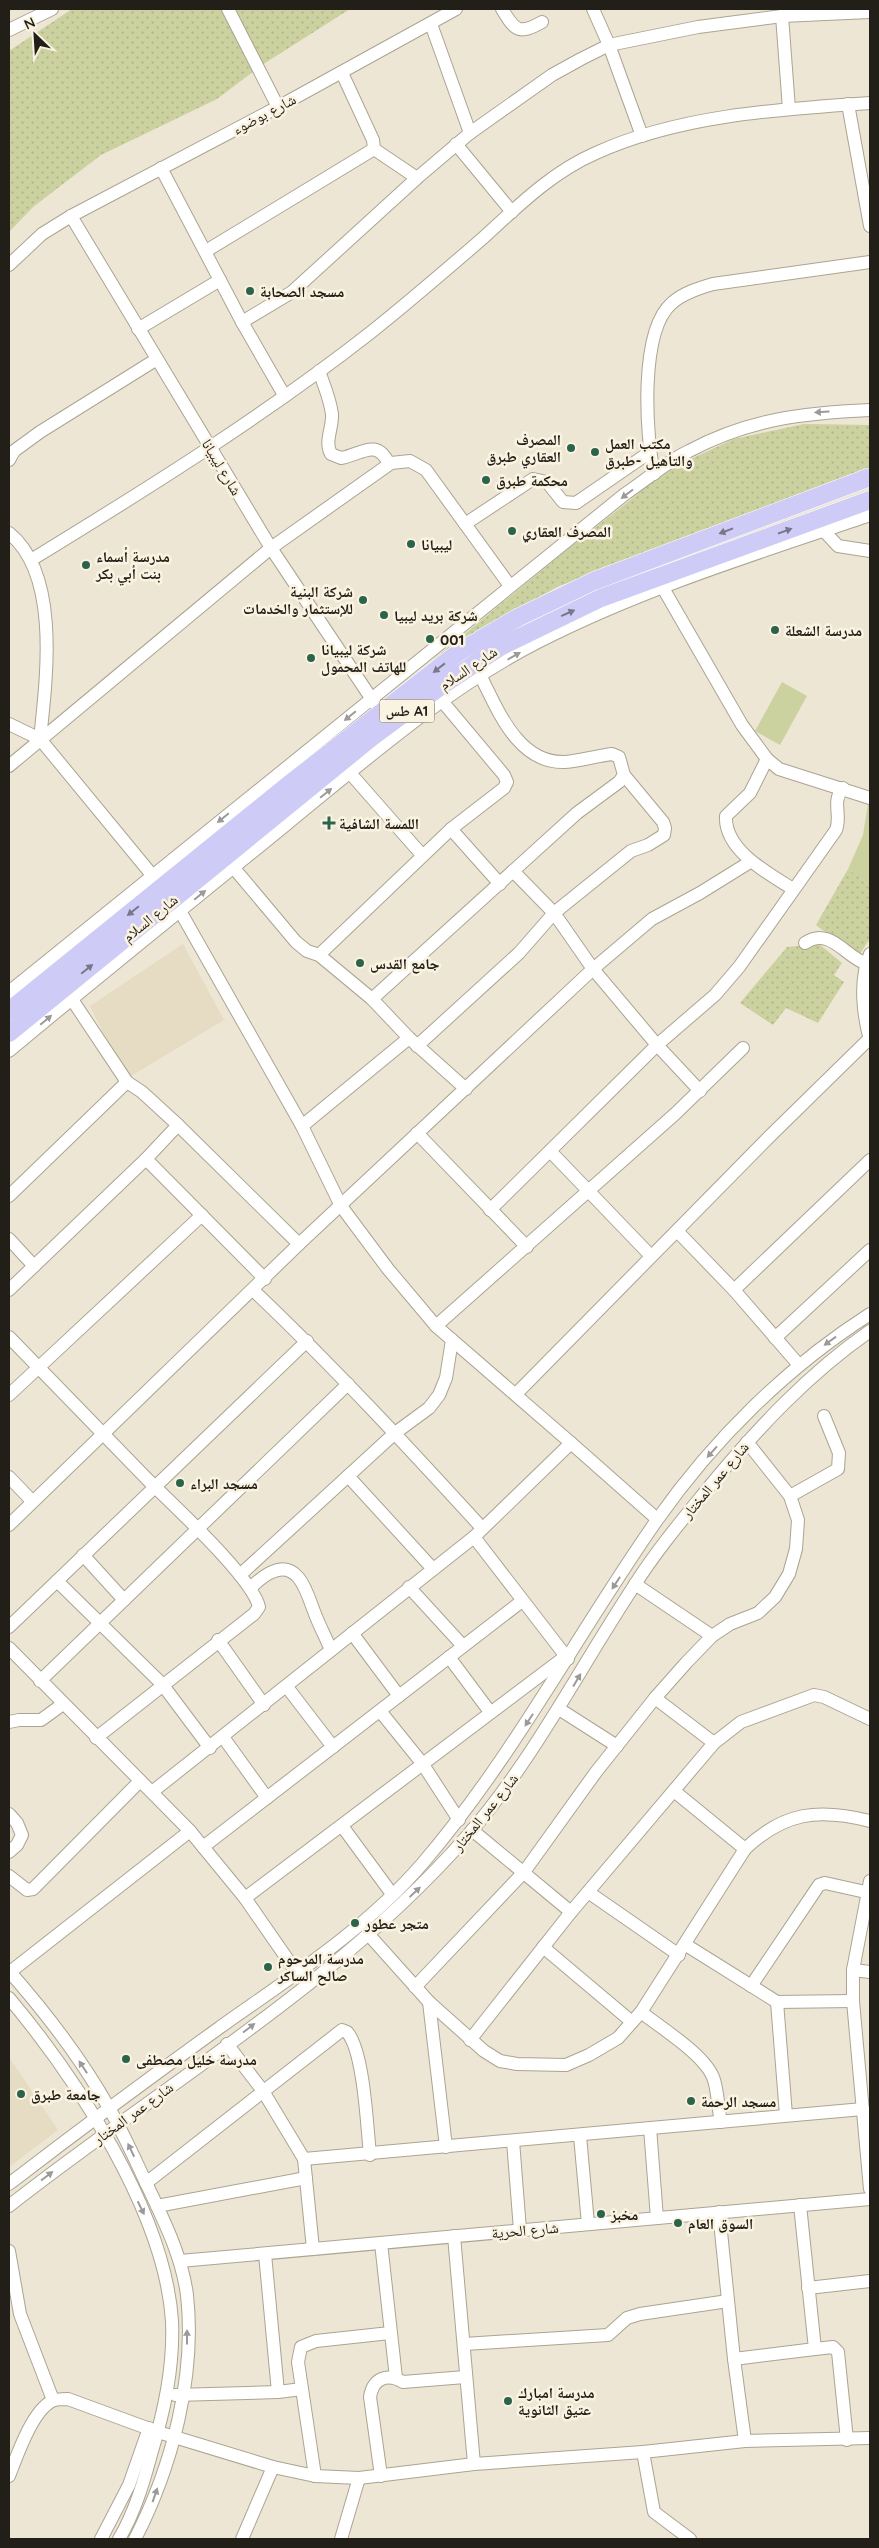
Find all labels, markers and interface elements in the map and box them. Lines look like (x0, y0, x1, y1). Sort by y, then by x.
north arrow (10, 10, 60, 60)
text: N (21, 13, 38, 34)
street label: شارع بوضوء (229, 89, 300, 139)
place label: مسجد الصحابة (260, 282, 344, 301)
marker: مسجد الصحابة (244, 285, 256, 297)
one-way arrow (813, 409, 829, 417)
place label: المصرف العقاري طبرق (486, 430, 561, 468)
place label: مكتب العمل والتأهيل -طبرق (605, 434, 693, 470)
street label: شارع ليبيانا (197, 435, 246, 499)
marker: المصرف العقاري طبرق (565, 442, 577, 454)
marker: مكتب العمل والتأهيل -طبرق (589, 446, 601, 458)
place label: محكمة طبرق (496, 471, 568, 490)
marker: محكمة طبرق (480, 474, 492, 486)
one-way arrow (621, 488, 634, 499)
place label: المصرف العقاري (522, 522, 611, 543)
marker: المصرف العقاري (506, 525, 518, 537)
one-way arrow (718, 527, 733, 535)
one-way arrow (778, 527, 793, 534)
place label: ليبيانا (421, 535, 452, 554)
marker: ليبيانا (405, 538, 417, 550)
place label: مدرسة أسماء بنت أبي بكر (95, 547, 170, 585)
marker: مدرسة أسماء بنت أبي بكر (80, 559, 92, 571)
place label: شركة البنية للإستثمار والخدمات (243, 582, 353, 618)
marker: شركة البنية للإستثمار والخدمات (357, 594, 369, 606)
place label: شركة بريد ليبيا (394, 606, 478, 625)
one-way arrow (561, 608, 575, 616)
marker: شركة بريد ليبيا (378, 609, 390, 621)
place label: مدرسة الشعلة (785, 621, 862, 640)
marker: مدرسة الشعلة (769, 624, 781, 636)
place label: 001 (440, 630, 464, 649)
marker: 001 (424, 633, 436, 645)
place label: شركة ليبيانا للهاتف المحمول (321, 640, 406, 676)
street label: شارع السلام (435, 642, 501, 695)
marker: شركة ليبيانا للهاتف المحمول (305, 652, 317, 664)
one-way arrow (507, 652, 520, 661)
one-way arrow (433, 663, 446, 674)
road number: طس A1 (380, 699, 434, 722)
one-way arrow (344, 711, 357, 722)
one-way arrow (319, 787, 332, 798)
one-way arrow (217, 812, 230, 823)
place label: اللمسة الشافية (339, 814, 419, 833)
marker: اللمسة الشافية (323, 817, 335, 829)
street label: شارع السلام (118, 890, 182, 947)
one-way arrow (193, 890, 206, 901)
one-way arrow (127, 905, 140, 916)
place label: جامع القدس (370, 954, 440, 974)
marker: جامع القدس (354, 957, 366, 969)
one-way arrow (80, 964, 93, 975)
one-way arrow (39, 1014, 52, 1025)
one-way arrow (823, 1336, 837, 1346)
street label: شارع عمر المختار (677, 1438, 753, 1524)
one-way arrow (706, 1445, 717, 1458)
place label: مسجد البراء (190, 1474, 258, 1493)
marker: مسجد البراء (174, 1477, 186, 1489)
one-way arrow (612, 1577, 621, 1590)
one-way arrow (572, 1674, 581, 1687)
one-way arrow (524, 1713, 534, 1727)
street label: شارع عمر المختار (447, 1769, 523, 1856)
one-way arrow (409, 1886, 421, 1898)
place label: متجر عطور (364, 1914, 429, 1933)
marker: متجر عطور (349, 1917, 361, 1929)
place label: مدرسة المرحوم صالح الساكر (277, 1949, 364, 1986)
marker: مدرسة المرحوم صالح الساكر (262, 1961, 274, 1973)
one-way arrow (242, 2023, 256, 2033)
place label: مدرسة خليل مصطفى (136, 2050, 257, 2069)
marker: مدرسة خليل مصطفى (120, 2053, 132, 2065)
one-way arrow (78, 2060, 87, 2073)
street label: شارع عمر المختار (88, 2077, 177, 2150)
place label: جامعة طبرق (31, 2085, 101, 2104)
marker: جامعة طبرق (15, 2088, 27, 2100)
place label: مسجد الرحمة (701, 2092, 776, 2111)
marker: مسجد الرحمة (685, 2095, 697, 2107)
one-way arrow (126, 2143, 135, 2158)
one-way arrow (40, 2171, 54, 2181)
one-way arrow (137, 2201, 145, 2215)
place label: مخبز (610, 2205, 638, 2224)
marker: مخبز (595, 2208, 607, 2220)
place label: السوق العام (688, 2214, 753, 2234)
marker: السوق العام (672, 2217, 684, 2229)
street label: شارع الحرية (491, 2218, 560, 2243)
one-way arrow (183, 2328, 191, 2344)
place label: مدرسة امبارك عتيق الثانوية (518, 2383, 595, 2419)
marker: مدرسة امبارك عتيق الثانوية (502, 2395, 514, 2407)
one-way arrow (151, 2487, 159, 2502)

